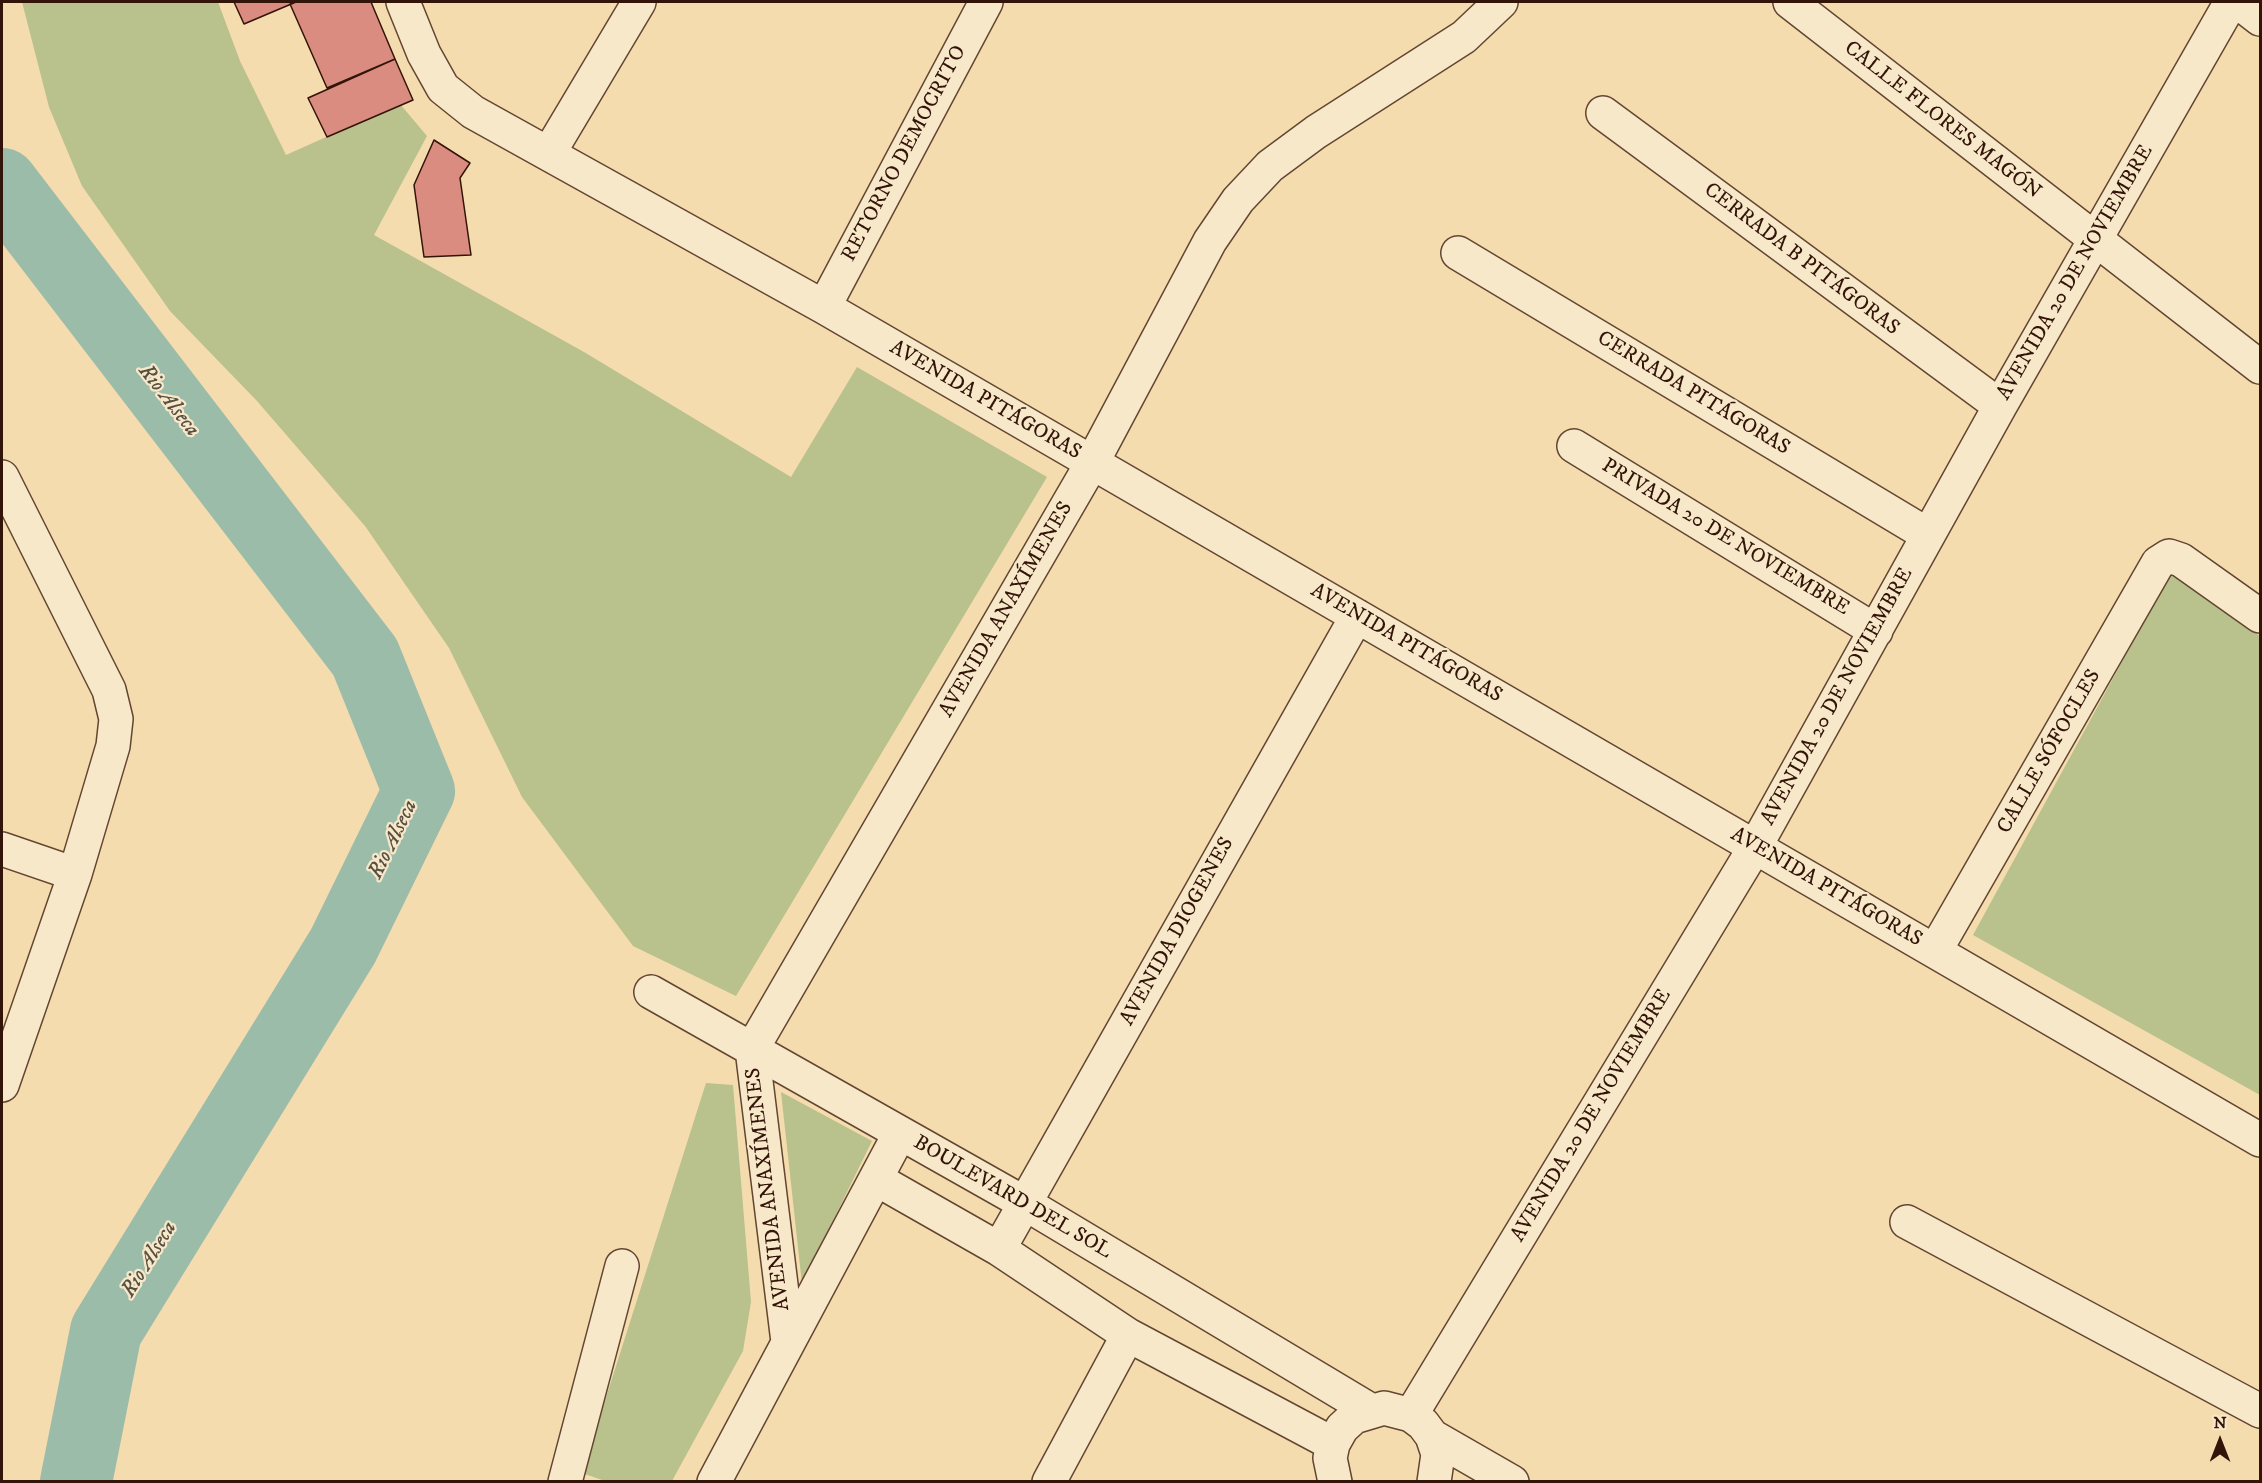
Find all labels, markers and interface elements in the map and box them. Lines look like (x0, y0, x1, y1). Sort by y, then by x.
street label: CALLE FLORES MAGÓN (1839, 36, 2045, 206)
street label: RETORNO DEMOCRITO (837, 42, 973, 266)
street label: AVENIDA 20 DE NOVIEMBRE (1992, 141, 2160, 405)
street label: CERRADA B PITÁGORAS (1698, 178, 1904, 342)
street label: CERRADA PITÁGORAS (1592, 326, 1794, 462)
street label: AVENIDA PITÁGORAS (885, 336, 1085, 466)
water label: Rio Alseca (132, 360, 204, 442)
street label: PRIVADA 20 DE NOVIEMBRE (1597, 454, 1853, 622)
street label: AVENIDA ANAXÍMENES (935, 498, 1079, 722)
street label: AVENIDA 20 DE NOVIEMBRE (1757, 564, 1919, 830)
street label: AVENIDA PITÁGORAS (1306, 579, 1506, 709)
street label: CALLE SÓFOCLES (1993, 665, 2107, 839)
water label: Rio Alseca (364, 796, 424, 884)
street label: AVENIDA PITÁGORAS (1726, 823, 1926, 953)
street label: AVENIDA DIOGENES (1116, 833, 1240, 1031)
street label: AVENIDA 20 DE NOVIEMBRE (1506, 985, 1678, 1247)
street label: AVENIDA ANAXÍMENES (742, 1066, 796, 1312)
street label: BOULEVARD DEL SOL (908, 1131, 1116, 1265)
water label: Rio Alseca (116, 1217, 184, 1303)
north arrow (2190, 1411, 2250, 1471)
text: N (2213, 1413, 2227, 1433)

